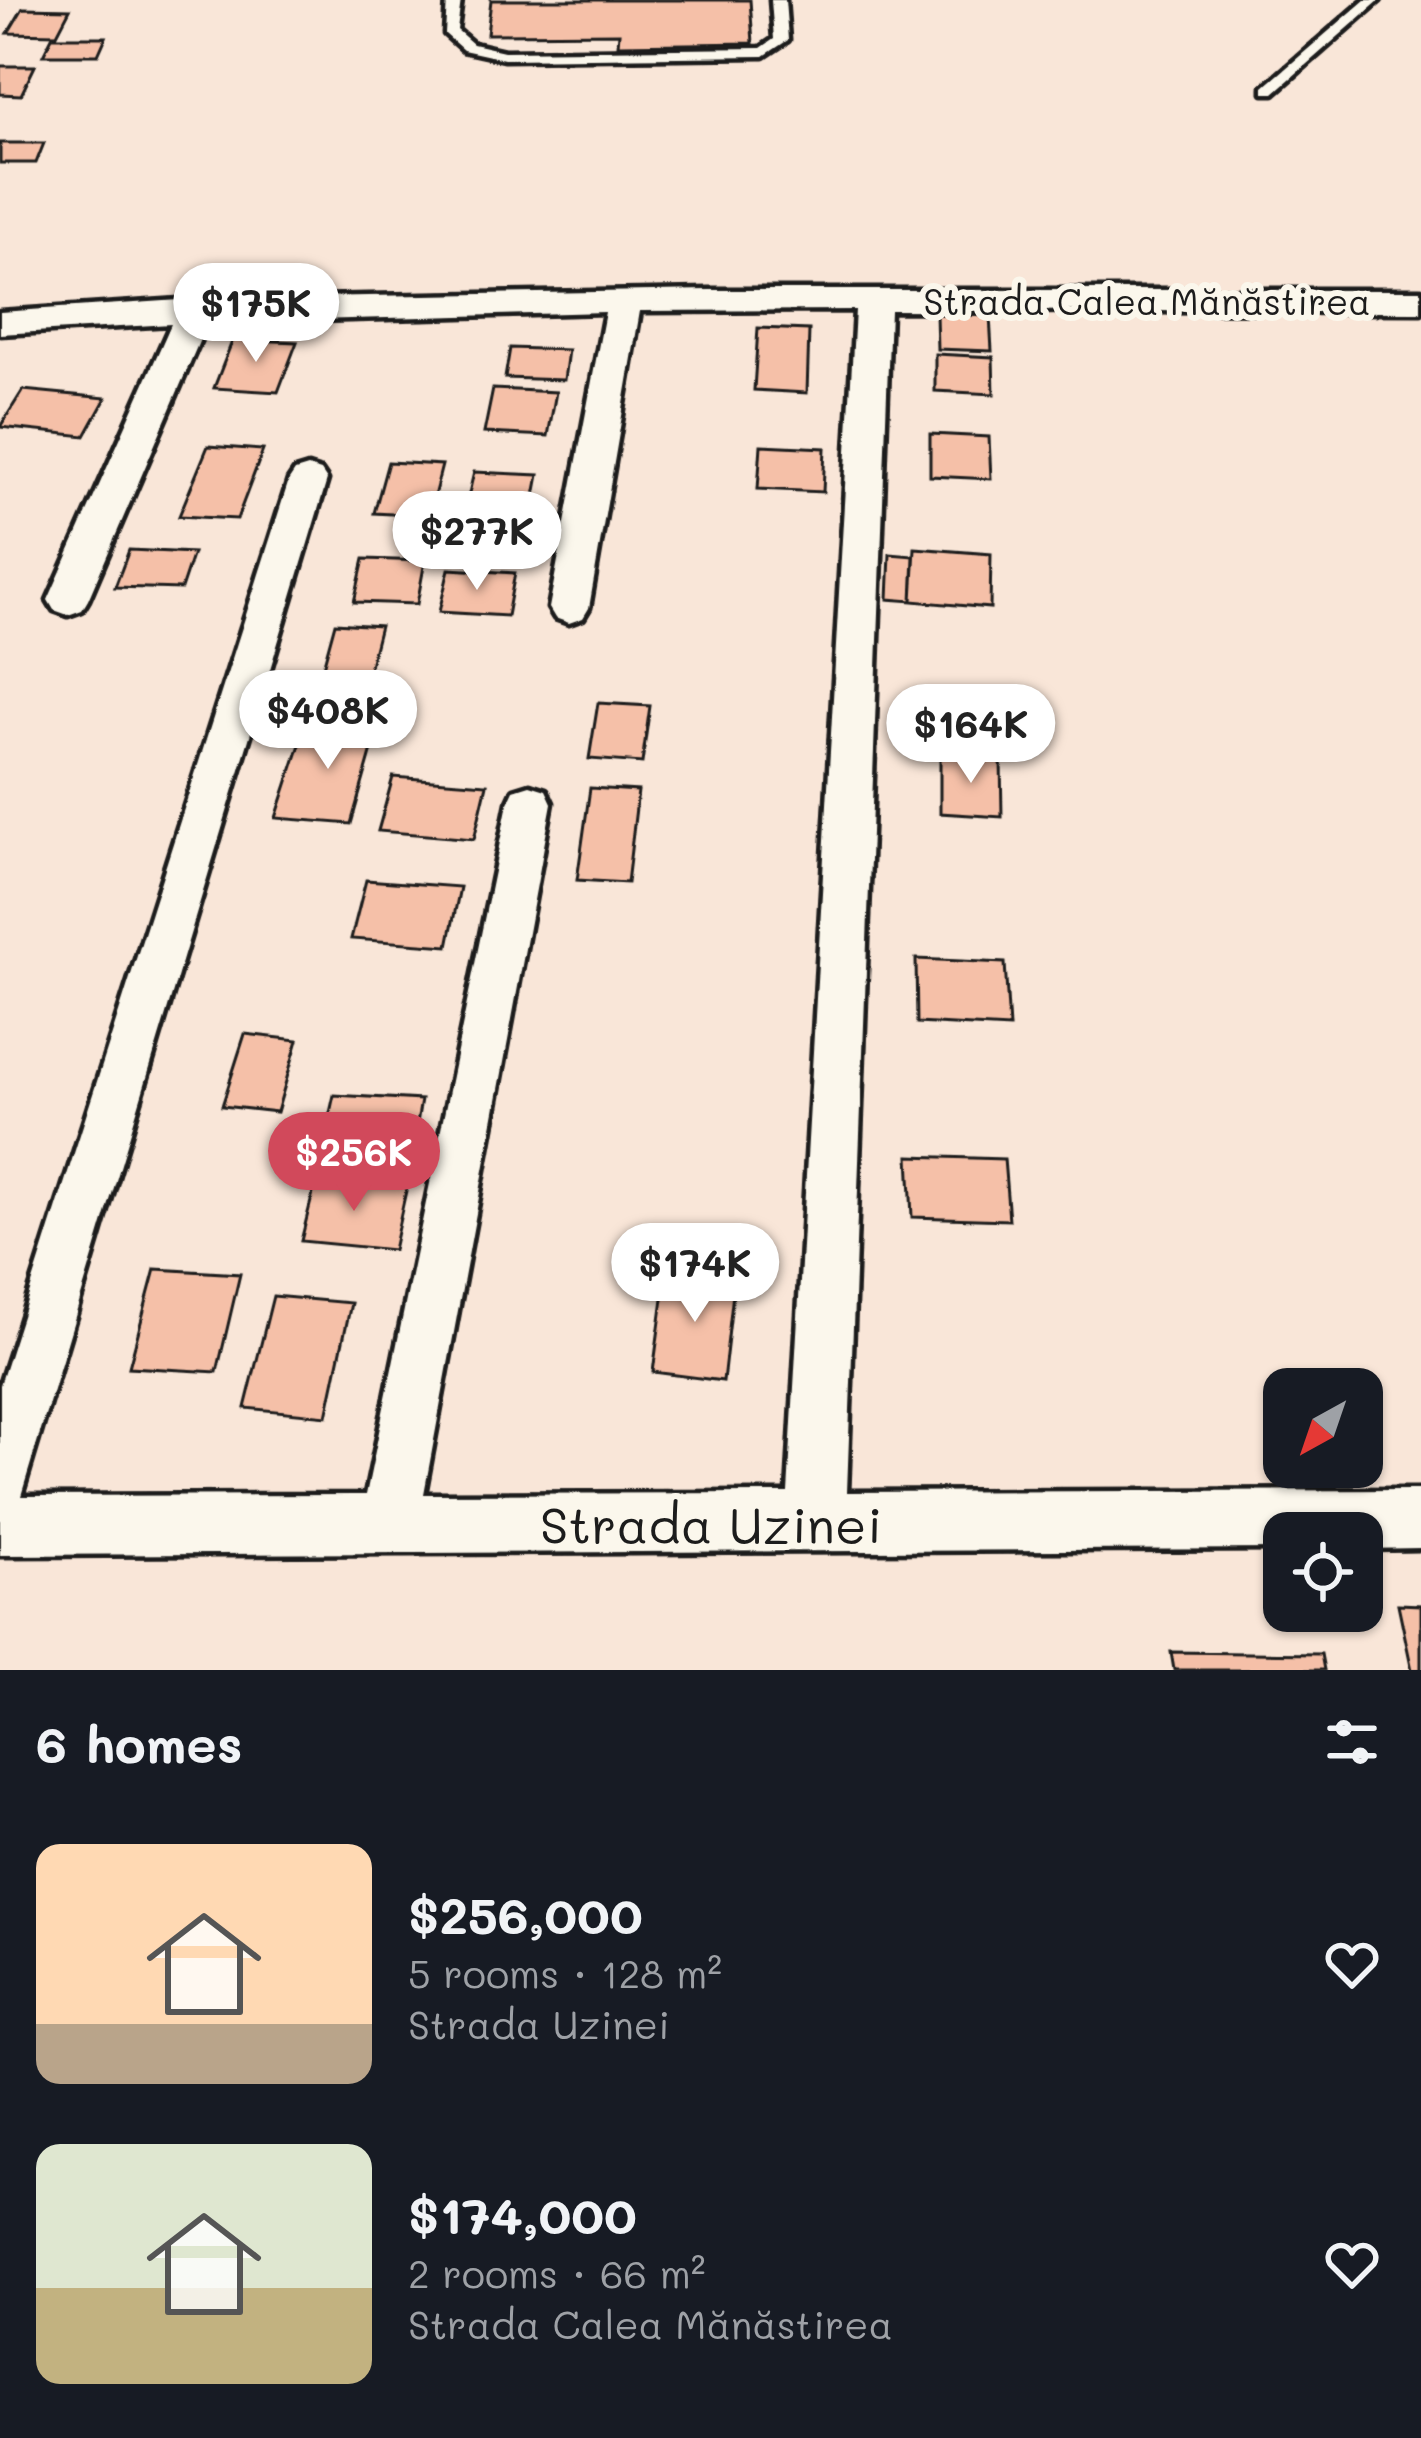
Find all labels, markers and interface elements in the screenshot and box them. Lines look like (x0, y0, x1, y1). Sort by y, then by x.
pin: $175K (172, 263, 340, 365)
text: $175K (200, 276, 312, 327)
street label: Strada Calea Mănăstirea (923, 277, 1371, 324)
pin: $277K (393, 491, 561, 593)
text: $277K (419, 504, 535, 555)
pin: $408K (244, 670, 412, 772)
text: $408K (266, 683, 390, 734)
pin: $164K (887, 684, 1055, 786)
text: $164K (913, 697, 1029, 748)
pin: $256K (270, 1112, 438, 1214)
text: $256K (295, 1125, 413, 1176)
pin: $174K (611, 1223, 779, 1325)
text: $174K (638, 1236, 752, 1287)
north arrow (1263, 1368, 1383, 1488)
map controls (1263, 1368, 1383, 1632)
street label: Strada Uzinei (540, 1490, 882, 1557)
button: locate (1263, 1512, 1383, 1632)
text: 6 homes (36, 1709, 242, 1776)
icon: filters (1319, 1709, 1385, 1775)
text: $256,000 (408, 1880, 643, 1947)
icon: home (132, 1892, 276, 2036)
icon: heart (1319, 1931, 1385, 1997)
text: 5 rooms · 128 m² (408, 1947, 722, 1998)
text: Strada Uzinei (408, 1998, 670, 2049)
text: $174,000 (408, 2180, 637, 2247)
icon: home (132, 2192, 276, 2336)
icon: heart (1319, 2231, 1385, 2297)
text: 2 rooms · 66 m² (408, 2247, 705, 2298)
text: Strada Calea Mănăstirea (408, 2298, 893, 2349)

